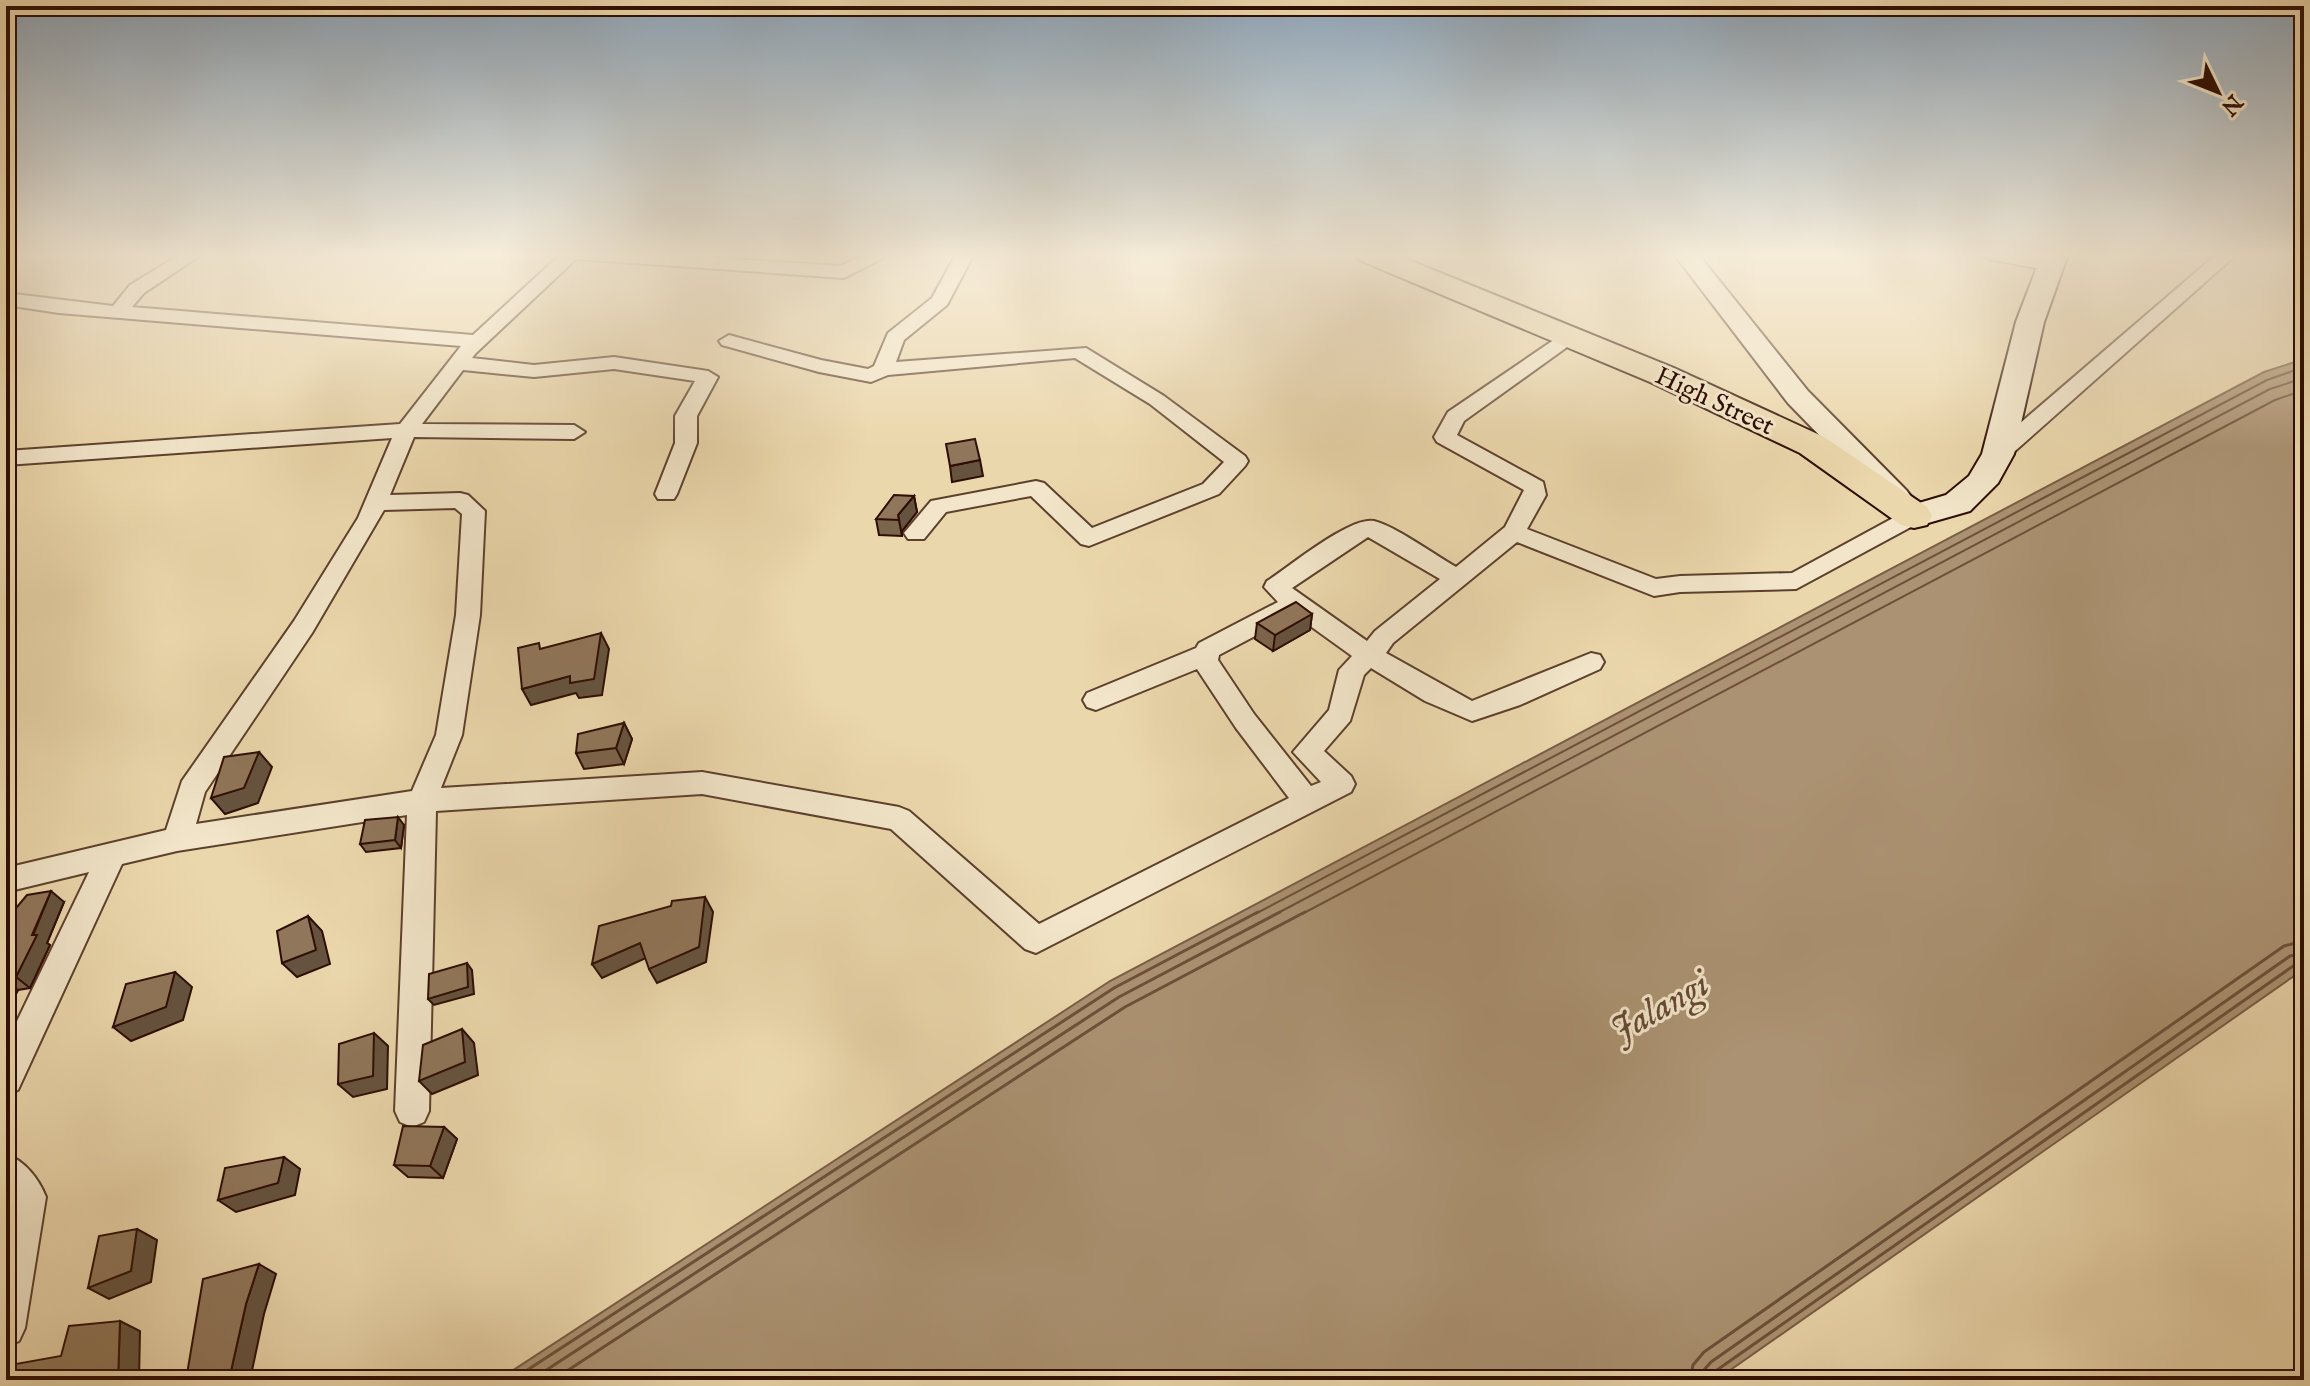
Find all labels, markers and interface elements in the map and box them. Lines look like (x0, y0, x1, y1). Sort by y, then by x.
north arrow (2178, 52, 2258, 132)
text: N (2214, 87, 2249, 121)
street label: High Street (1650, 359, 1779, 443)
water label: Jalangi (1603, 960, 1720, 1056)

